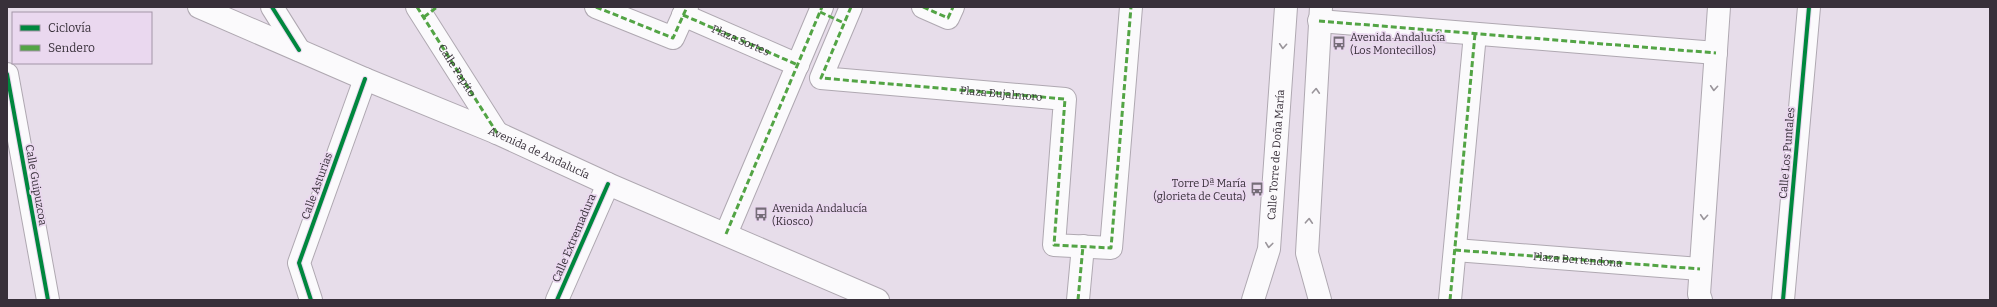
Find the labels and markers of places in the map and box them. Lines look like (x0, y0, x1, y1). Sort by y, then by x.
place label: Avenida Andalucía (Los Montecillos) (1350, 31, 1445, 57)
bus stop icon: Avenida Andalucía (Los Montecillos) (1331, 35, 1347, 51)
place label: Torre Dª María (glorieta de Ceuta) (1153, 177, 1246, 203)
bus stop icon: Torre Dª María (glorieta de Ceuta) (1249, 181, 1265, 197)
place label: Avenida Andalucía (Kiosco) (772, 202, 867, 228)
bus stop icon: Avenida Andalucía (Kiosco) (753, 206, 769, 222)

